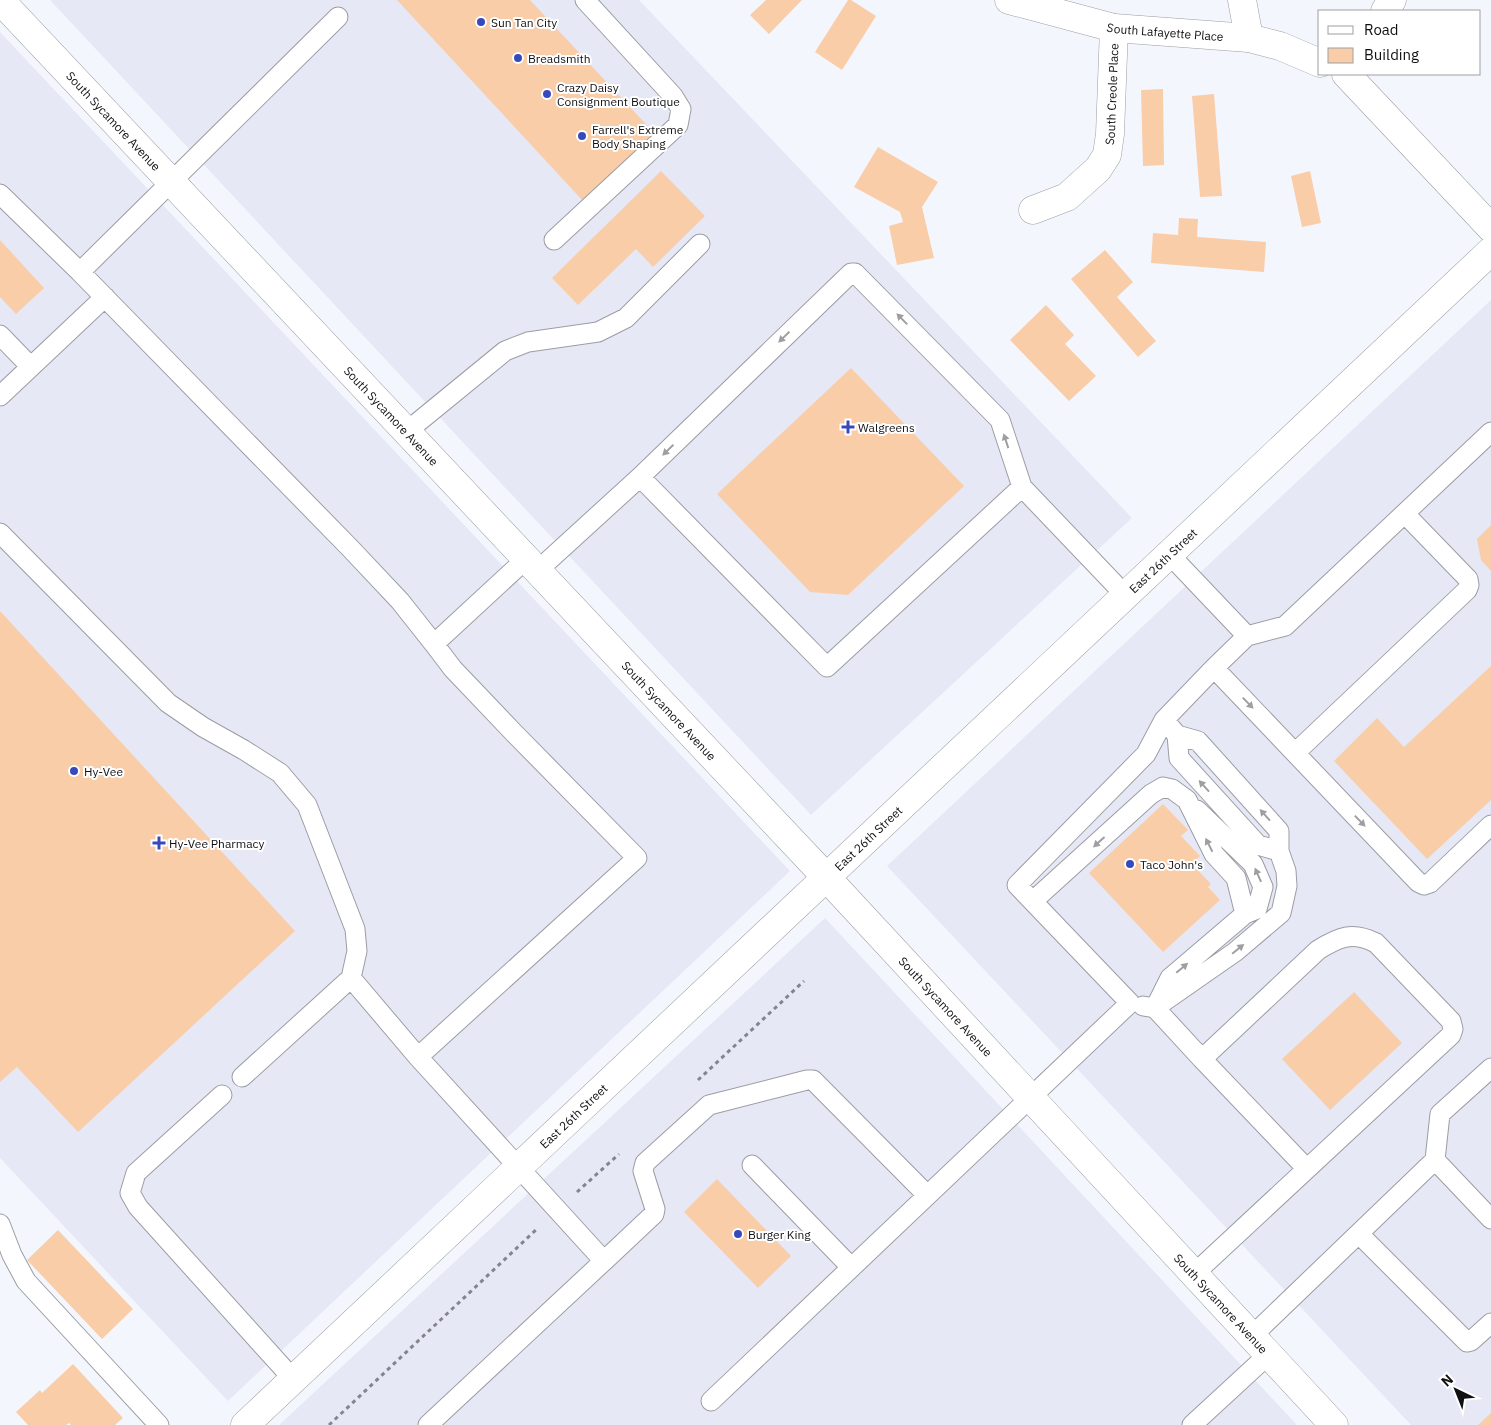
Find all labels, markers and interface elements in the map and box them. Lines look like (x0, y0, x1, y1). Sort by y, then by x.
legend (1318, 10, 1481, 75)
place label: Sun Tan City (491, 15, 557, 30)
marker: Sun Tan City (475, 16, 487, 28)
street label: South Lafayette Place (1105, 19, 1224, 44)
text: Road (1364, 20, 1399, 39)
street label: South Creole Place (1101, 42, 1121, 146)
text: Building (1364, 45, 1419, 64)
place label: Breadsmith (528, 51, 591, 66)
marker: Breadsmith (512, 52, 524, 64)
street label: South Sycamore Avenue (63, 68, 164, 174)
place label: Crazy Daisy Consignment Boutique (557, 80, 680, 109)
marker: Crazy Daisy Consignment Boutique (541, 88, 553, 100)
place label: Farrell's Extreme Body Shaping (592, 122, 684, 151)
marker: Farrell's Extreme Body Shaping (576, 130, 588, 142)
one-way arrow (896, 313, 908, 325)
one-way arrow (779, 331, 791, 343)
street label: South Sycamore Avenue (341, 363, 442, 469)
place label: Walgreens (858, 420, 915, 435)
marker: Walgreens (842, 421, 854, 433)
one-way arrow (1002, 433, 1010, 448)
one-way arrow (662, 444, 674, 456)
street label: East 26th Street (1126, 525, 1200, 596)
street label: South Sycamore Avenue (619, 658, 720, 764)
one-way arrow (1242, 697, 1254, 709)
place label: Hy-Vee (84, 764, 123, 779)
marker: Hy-Vee (68, 765, 80, 777)
one-way arrow (1198, 780, 1210, 792)
street label: East 26th Street (831, 803, 905, 873)
one-way arrow (1259, 809, 1271, 821)
one-way arrow (1354, 815, 1366, 827)
place label: Hy-Vee Pharmacy (169, 836, 265, 851)
one-way arrow (1093, 836, 1105, 848)
marker: Hy-Vee Pharmacy (153, 837, 165, 849)
one-way arrow (1205, 838, 1213, 852)
place label: Taco John's (1140, 857, 1203, 872)
marker: Taco John's (1124, 858, 1136, 870)
one-way arrow (1253, 868, 1261, 882)
one-way arrow (1231, 944, 1244, 955)
street label: South Sycamore Avenue (896, 953, 996, 1060)
one-way arrow (1175, 962, 1188, 973)
street label: East 26th Street (536, 1080, 610, 1151)
place label: Burger King (748, 1227, 811, 1242)
marker: Burger King (732, 1228, 744, 1240)
street label: South Sycamore Avenue (1171, 1250, 1271, 1357)
north arrow (1431, 1365, 1481, 1415)
text: N (1437, 1370, 1457, 1391)

